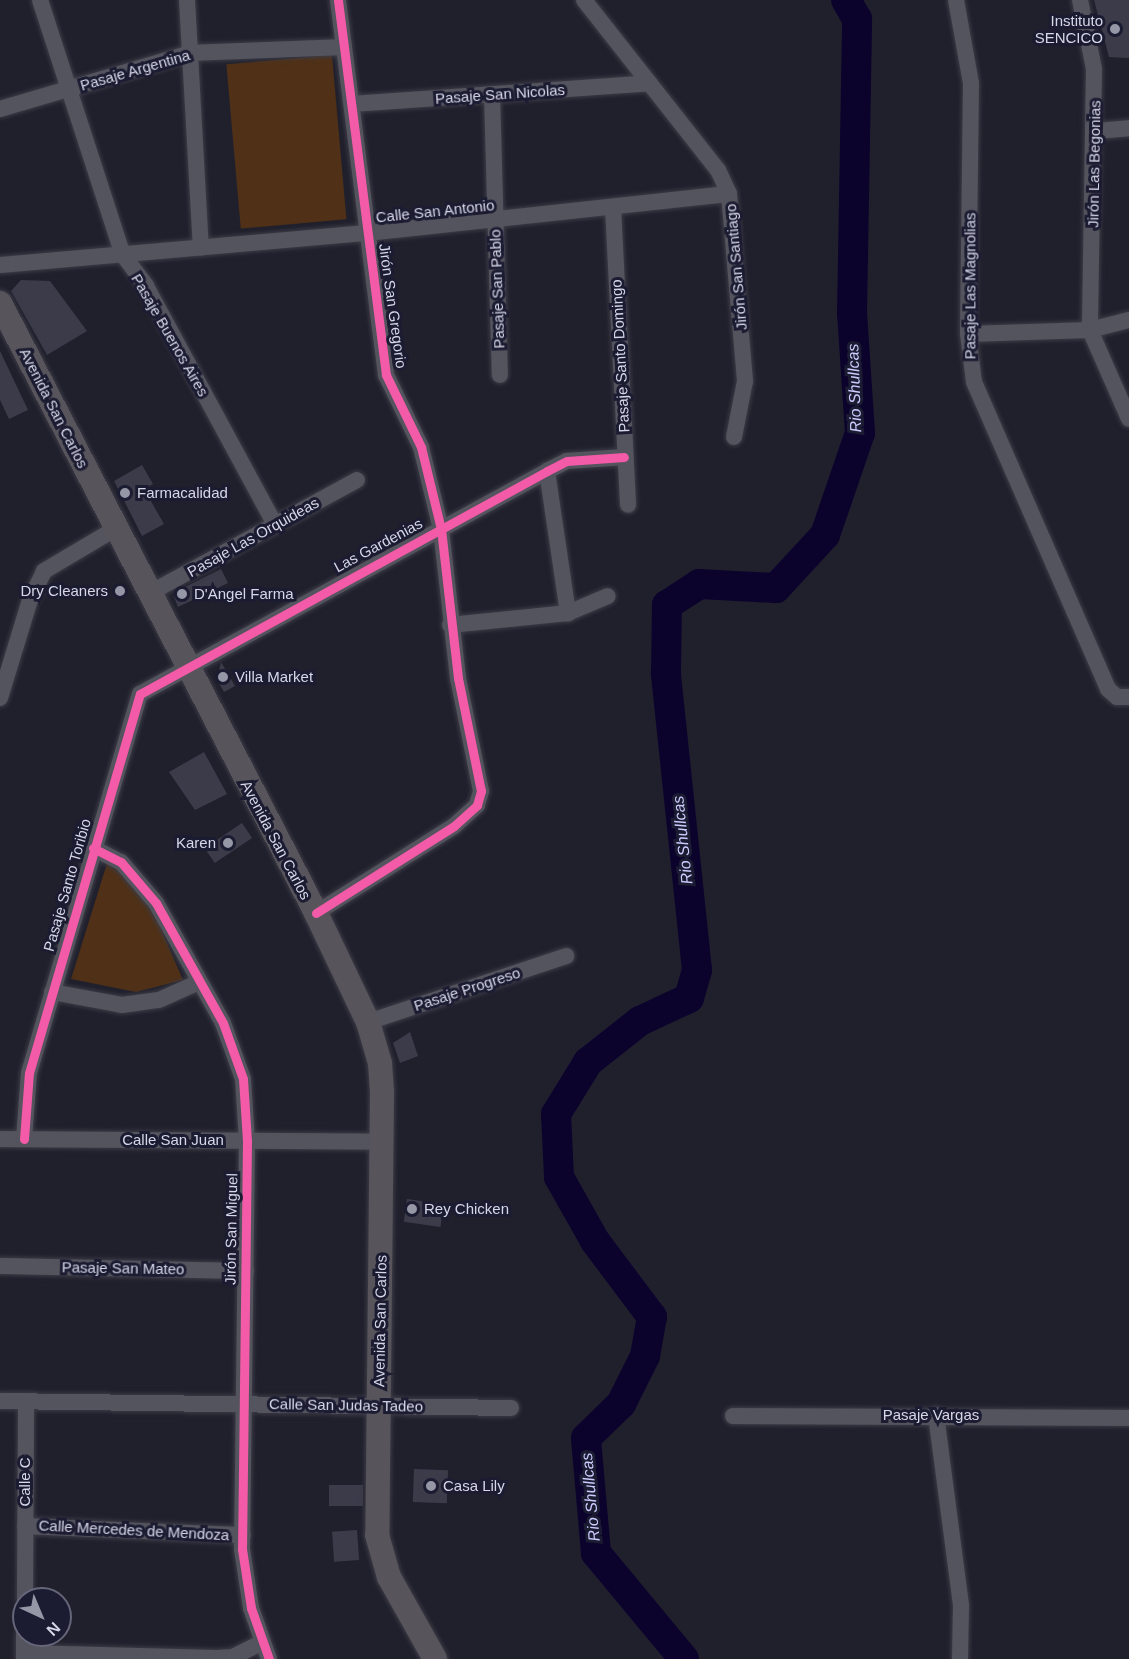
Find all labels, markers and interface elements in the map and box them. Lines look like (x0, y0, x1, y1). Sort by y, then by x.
place label: Instituto SENCICO (1035, 11, 1103, 46)
marker: Instituto SENCICO (1108, 22, 1122, 36)
street label: Pasaje Argentina (78, 46, 192, 94)
street label: Pasaje San Nicolas (434, 80, 566, 108)
street label: Jirón Las Begonias (1084, 100, 1104, 228)
street label: Calle San Antonio (374, 196, 496, 226)
street label: Jirón San Santiago (722, 203, 750, 331)
street label: Pasaje Las Magnolias (961, 213, 979, 359)
street label: Pasaje San Pablo (486, 229, 508, 349)
street label: Jirón San Gregorio (375, 242, 411, 370)
street label: Pasaje Buenos Aires (127, 270, 213, 400)
street label: Pasaje Santo Domingo (607, 279, 633, 433)
water label: Rio Shullcas (844, 343, 866, 433)
street label: Avenida San Carlos (16, 345, 92, 471)
place label: Farmacalidad (137, 484, 228, 502)
marker: Farmacalidad (118, 486, 132, 500)
street label: Pasaje Las Orquideas (184, 493, 322, 581)
street label: Las Gardenias (331, 514, 425, 576)
place label: Dry Cleaners (20, 582, 108, 600)
marker: Dry Cleaners (113, 584, 127, 598)
place label: D'Angel Farma (194, 585, 294, 603)
marker: D'Angel Farma (175, 587, 189, 601)
place label: Villa Market (235, 668, 313, 686)
marker: Villa Market (216, 670, 230, 684)
street label: Avenida San Carlos (237, 777, 315, 903)
water label: Rio Shullcas (669, 795, 697, 885)
street label: Pasaje Santo Toribio (39, 816, 95, 954)
place label: Karen (176, 834, 216, 852)
marker: Karen (221, 836, 235, 850)
street label: Pasaje Progreso (411, 963, 523, 1015)
street label: Calle San Juan (122, 1131, 224, 1149)
street label: Jirón San Miguel (221, 1173, 241, 1285)
place label: Rey Chicken (424, 1200, 509, 1218)
marker: Rey Chicken (405, 1202, 419, 1216)
street label: Avenida San Carlos (370, 1255, 390, 1387)
street label: Pasaje San Mateo (62, 1258, 184, 1278)
street label: Calle San Judas Tadeo (269, 1395, 423, 1415)
street label: Pasaje Vargas (883, 1406, 979, 1424)
water label: Rio Shullcas (578, 1452, 604, 1542)
street label: Calle C (16, 1457, 34, 1507)
place label: Casa Lily (443, 1477, 505, 1495)
marker: Casa Lily (424, 1479, 438, 1493)
street label: Calle Mercedes de Mendoza (38, 1516, 230, 1544)
north arrow (12, 1587, 72, 1647)
text: N (43, 1619, 64, 1639)

